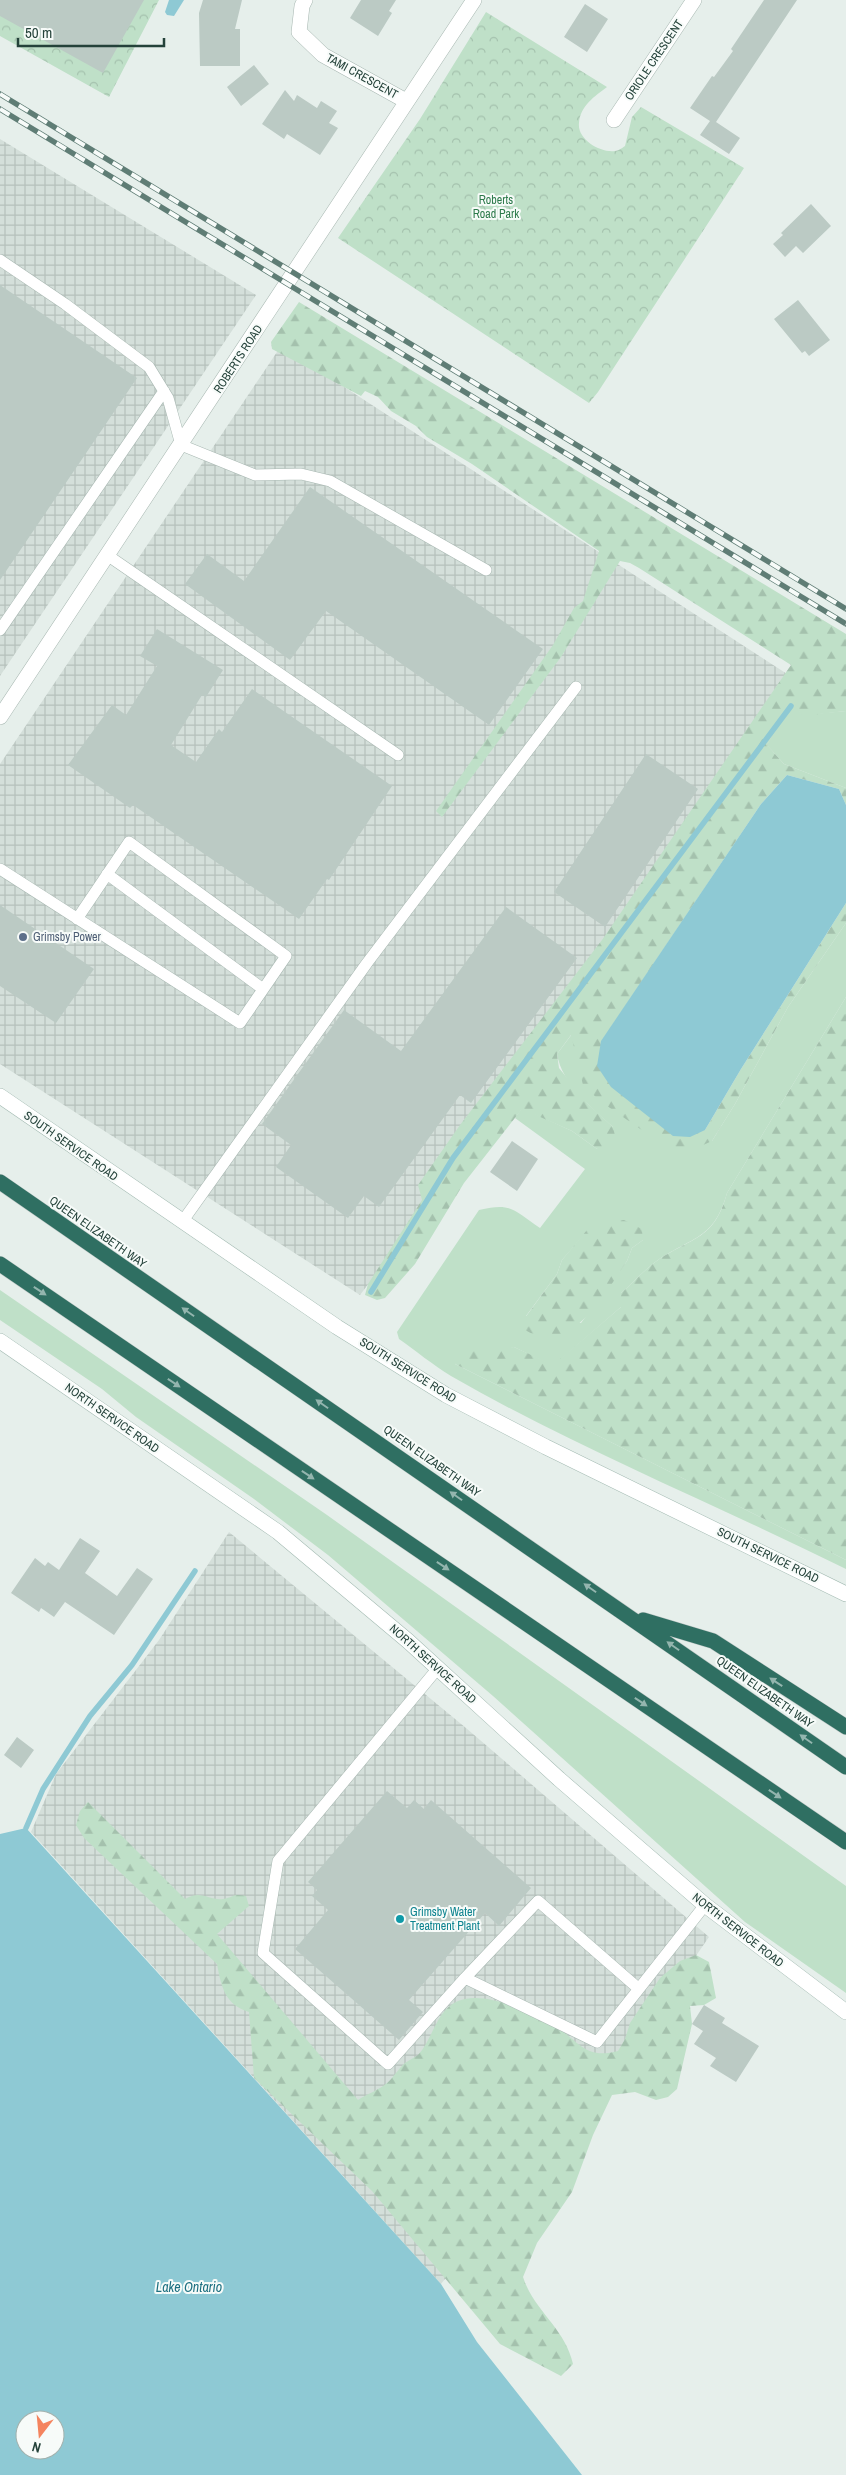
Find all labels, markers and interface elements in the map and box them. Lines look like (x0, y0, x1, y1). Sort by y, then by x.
scale bar (18, 15, 164, 47)
street label: ORIOLE CRESCENT (621, 17, 687, 103)
text: 50 m (25, 22, 52, 43)
street label: TAMI CRESCENT (323, 50, 401, 102)
park label: Roberts Road Park (473, 192, 519, 222)
street label: ROBERTS ROAD (210, 322, 266, 396)
place label: Grimsby Power (33, 929, 102, 945)
marker: Grimsby Power (17, 931, 29, 943)
street label: SOUTH SERVICE ROAD (21, 1108, 121, 1184)
street label: QUEEN ELIZABETH WAY (46, 1192, 150, 1272)
one-way arrow (33, 1286, 47, 1296)
one-way arrow (181, 1307, 195, 1317)
street label: SOUTH SERVICE ROAD (357, 1334, 459, 1406)
one-way arrow (168, 1378, 181, 1388)
street label: NORTH SERVICE ROAD (62, 1379, 162, 1457)
one-way arrow (315, 1399, 329, 1409)
street label: QUEEN ELIZABETH WAY (380, 1421, 484, 1501)
one-way arrow (302, 1470, 315, 1480)
one-way arrow (449, 1491, 463, 1501)
street label: SOUTH SERVICE ROAD (714, 1523, 822, 1587)
one-way arrow (436, 1561, 449, 1571)
one-way arrow (583, 1583, 596, 1593)
street label: NORTH SERVICE ROAD (386, 1621, 480, 1707)
one-way arrow (666, 1641, 680, 1651)
street label: QUEEN ELIZABETH WAY (713, 1652, 817, 1732)
one-way arrow (769, 1677, 782, 1686)
one-way arrow (634, 1697, 648, 1707)
one-way arrow (799, 1734, 813, 1744)
one-way arrow (768, 1789, 782, 1799)
street label: NORTH SERVICE ROAD (689, 1889, 787, 1971)
place label: Grimsby Water Treatment Plant (410, 1904, 480, 1934)
marker: Grimsby Water Treatment Plant (394, 1913, 406, 1925)
water label: Lake Ontario (156, 2278, 222, 2296)
north arrow (15, 2410, 65, 2460)
text: N (30, 2438, 43, 2457)

